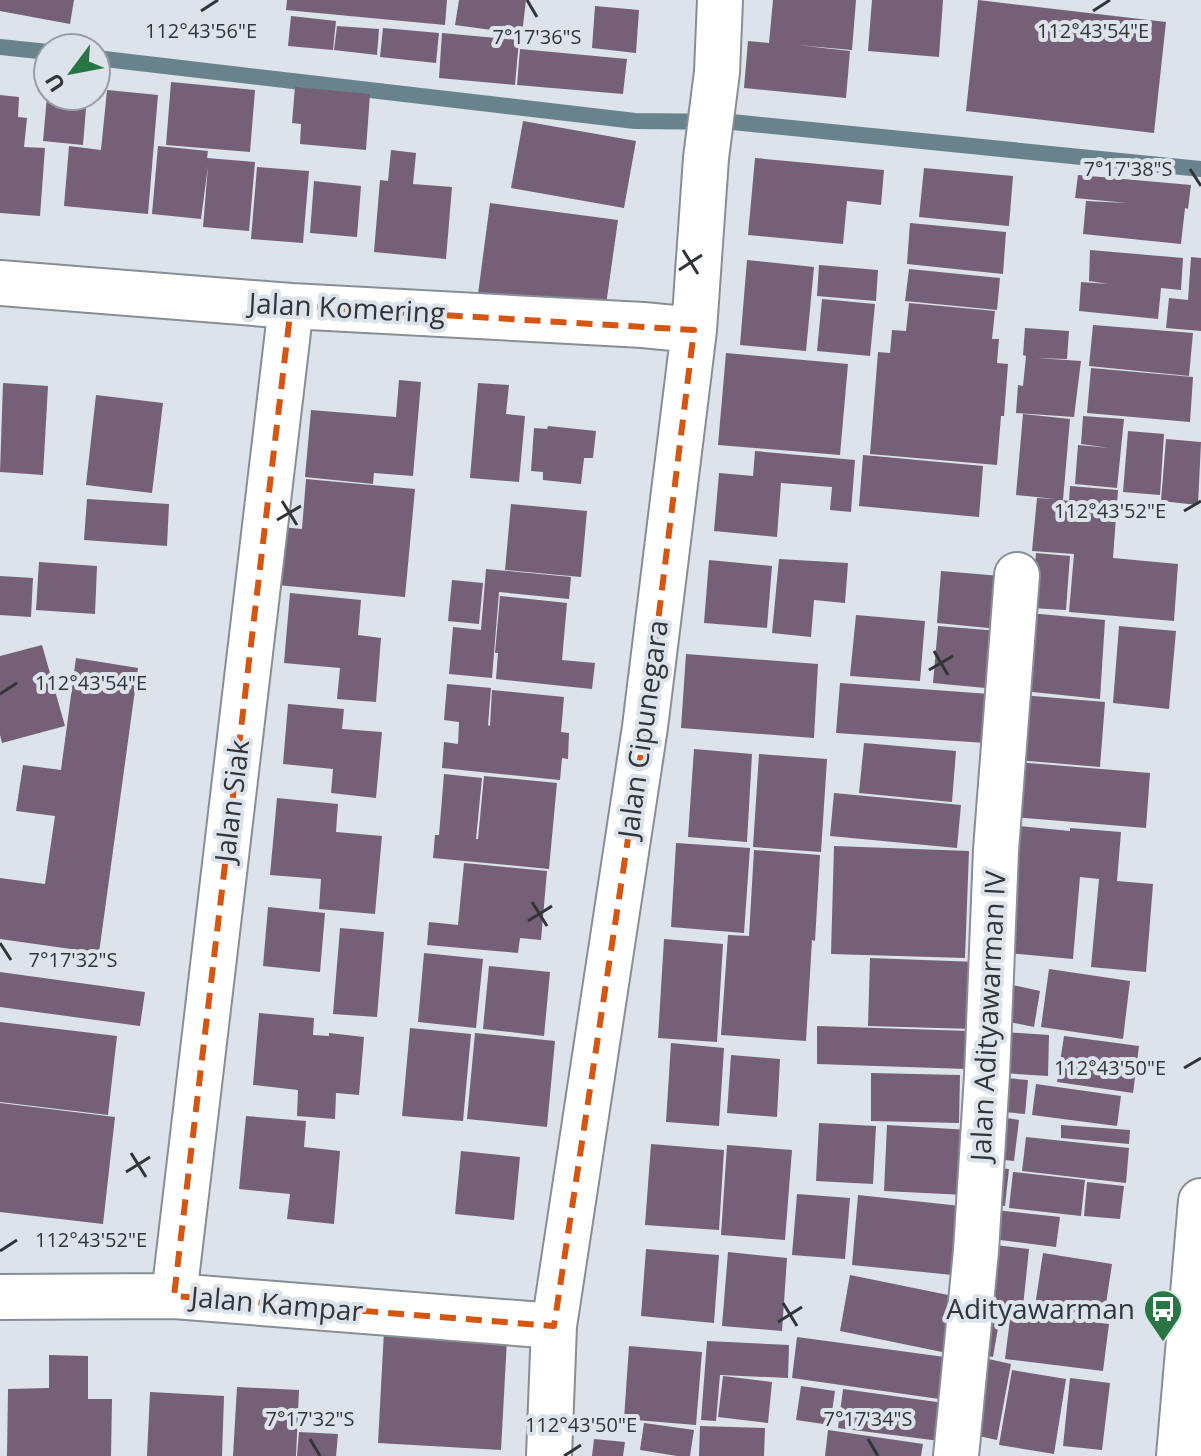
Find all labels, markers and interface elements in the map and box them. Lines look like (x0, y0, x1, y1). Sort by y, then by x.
text: 112°43'56"E (145, 17, 257, 44)
text: 112°43'54"E (1037, 17, 1149, 44)
text: 7°17'36"S (492, 23, 582, 50)
north arrow (32, 32, 112, 112)
text: U (37, 68, 71, 98)
text: 7°17'38"S (1083, 155, 1173, 182)
street label: Jalan Komering (245, 283, 446, 331)
text: 112°43'52"E (1054, 497, 1166, 524)
street label: Jalan Cipunegara (607, 617, 676, 843)
text: 112°43'54"E (35, 669, 147, 696)
street label: Jalan Siak (204, 737, 257, 867)
street label: Jalan Adityawarman IV (960, 869, 1014, 1165)
text: 7°17'32"S (28, 946, 118, 973)
text: 112°43'50"E (1054, 1054, 1166, 1081)
text: 112°43'52"E (35, 1226, 147, 1253)
street label: Jalan Kampar (186, 1276, 365, 1330)
bus stop icon: Adityawarman (1142, 1288, 1184, 1343)
place label: Adityawarman (946, 1289, 1135, 1327)
text: 7°17'32"S (265, 1405, 355, 1432)
text: 7°17'34"S (823, 1405, 913, 1432)
text: 112°43'50"E (525, 1411, 637, 1438)

